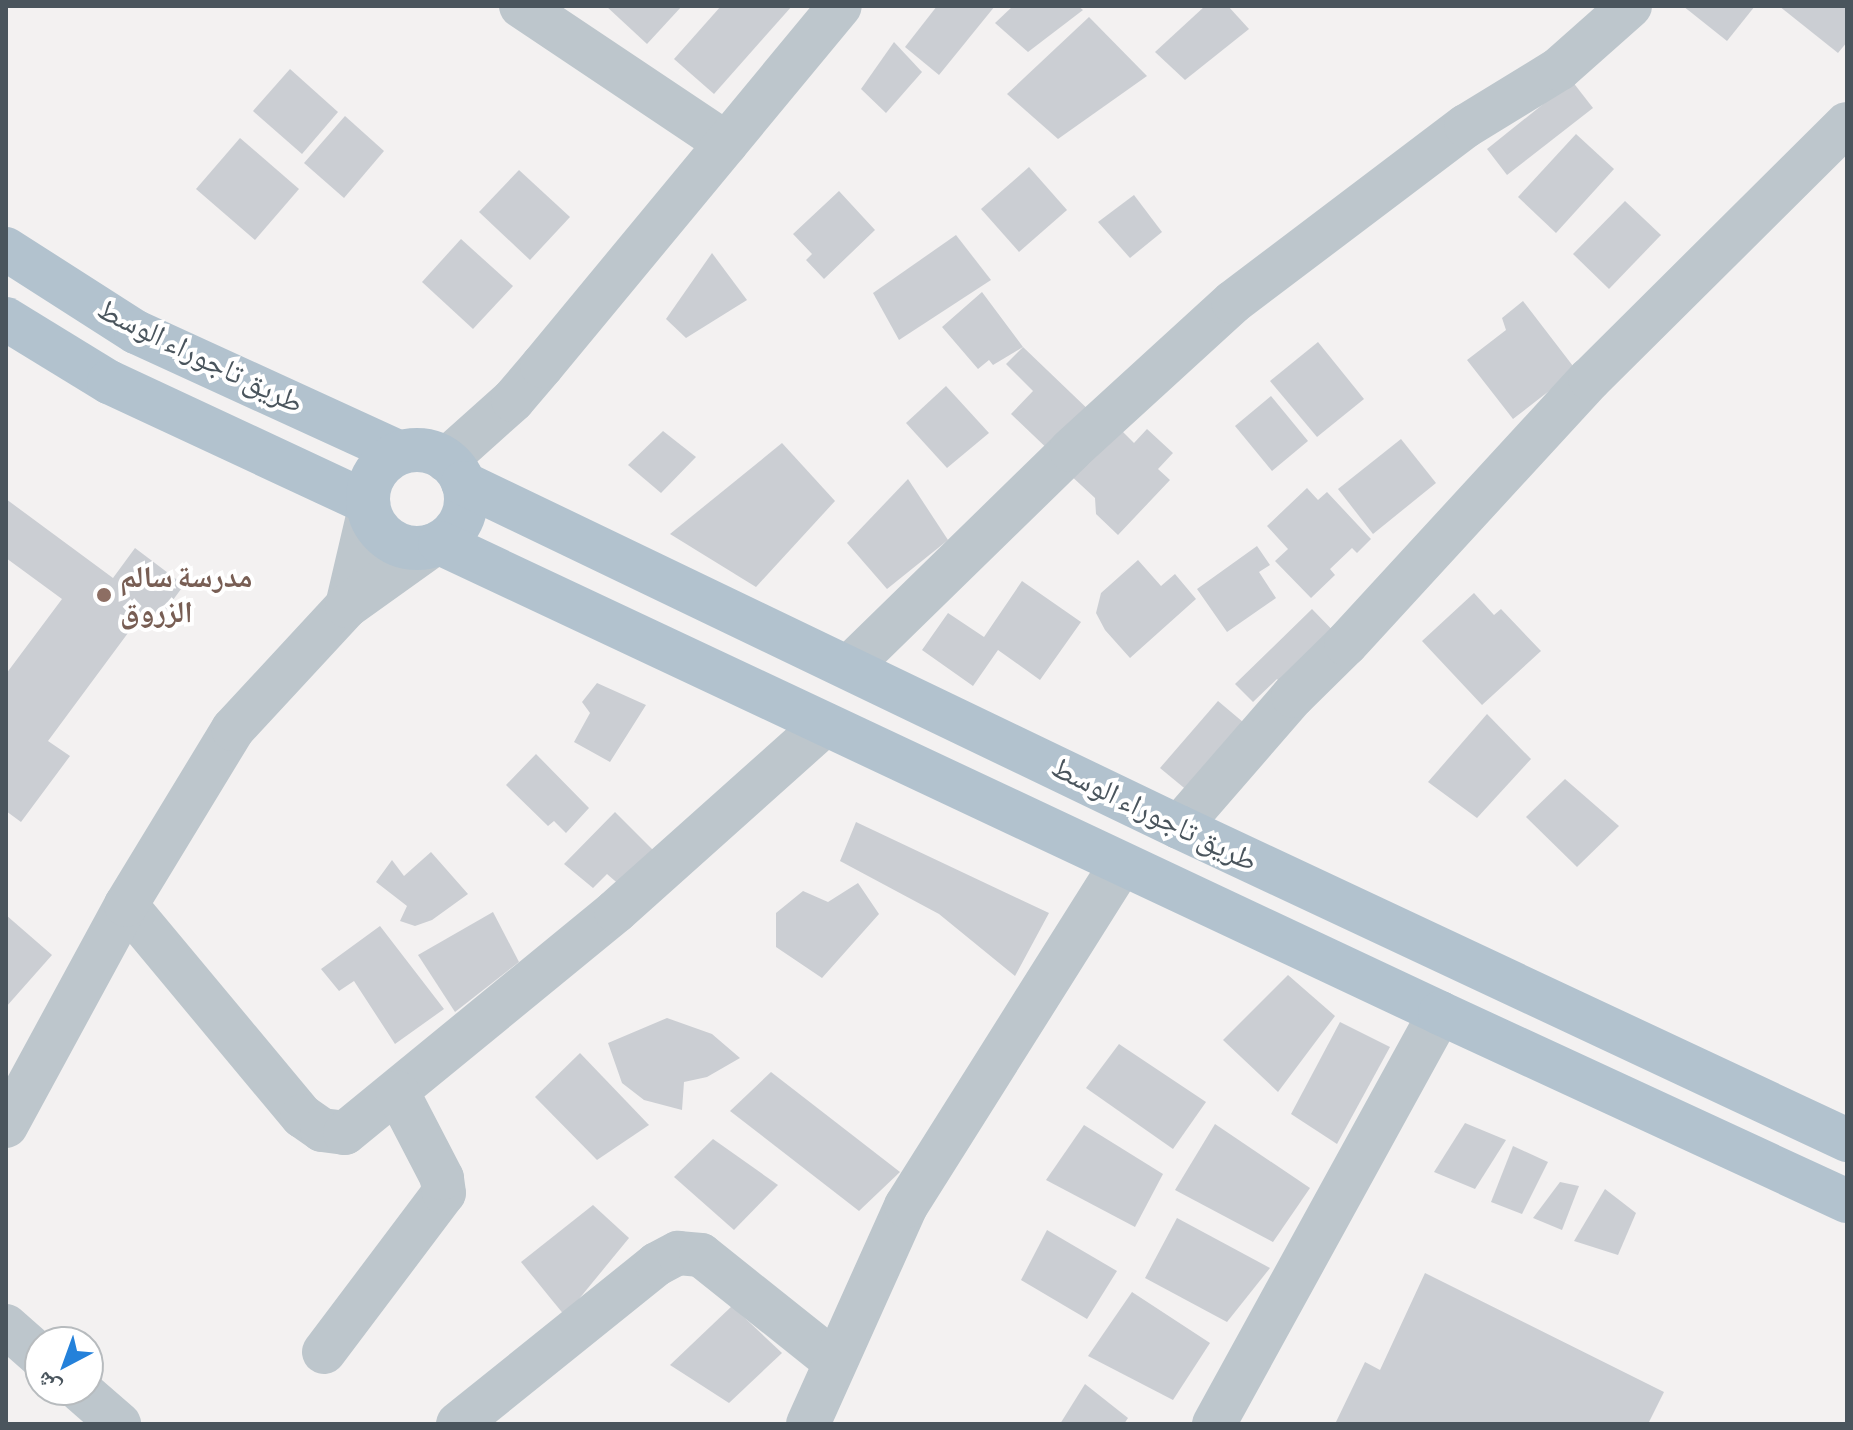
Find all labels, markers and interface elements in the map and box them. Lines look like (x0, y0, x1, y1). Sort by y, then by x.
street label: طريق تاجوراء الوسط (91, 292, 309, 422)
place label: مدرسة سالم الزروق (120, 560, 253, 630)
marker: مدرسة سالم الزروق (95, 586, 113, 604)
street label: طريق تاجوراء الوسط (1045, 750, 1263, 880)
north arrow (24, 1326, 104, 1406)
text: ش (32, 1365, 67, 1401)

